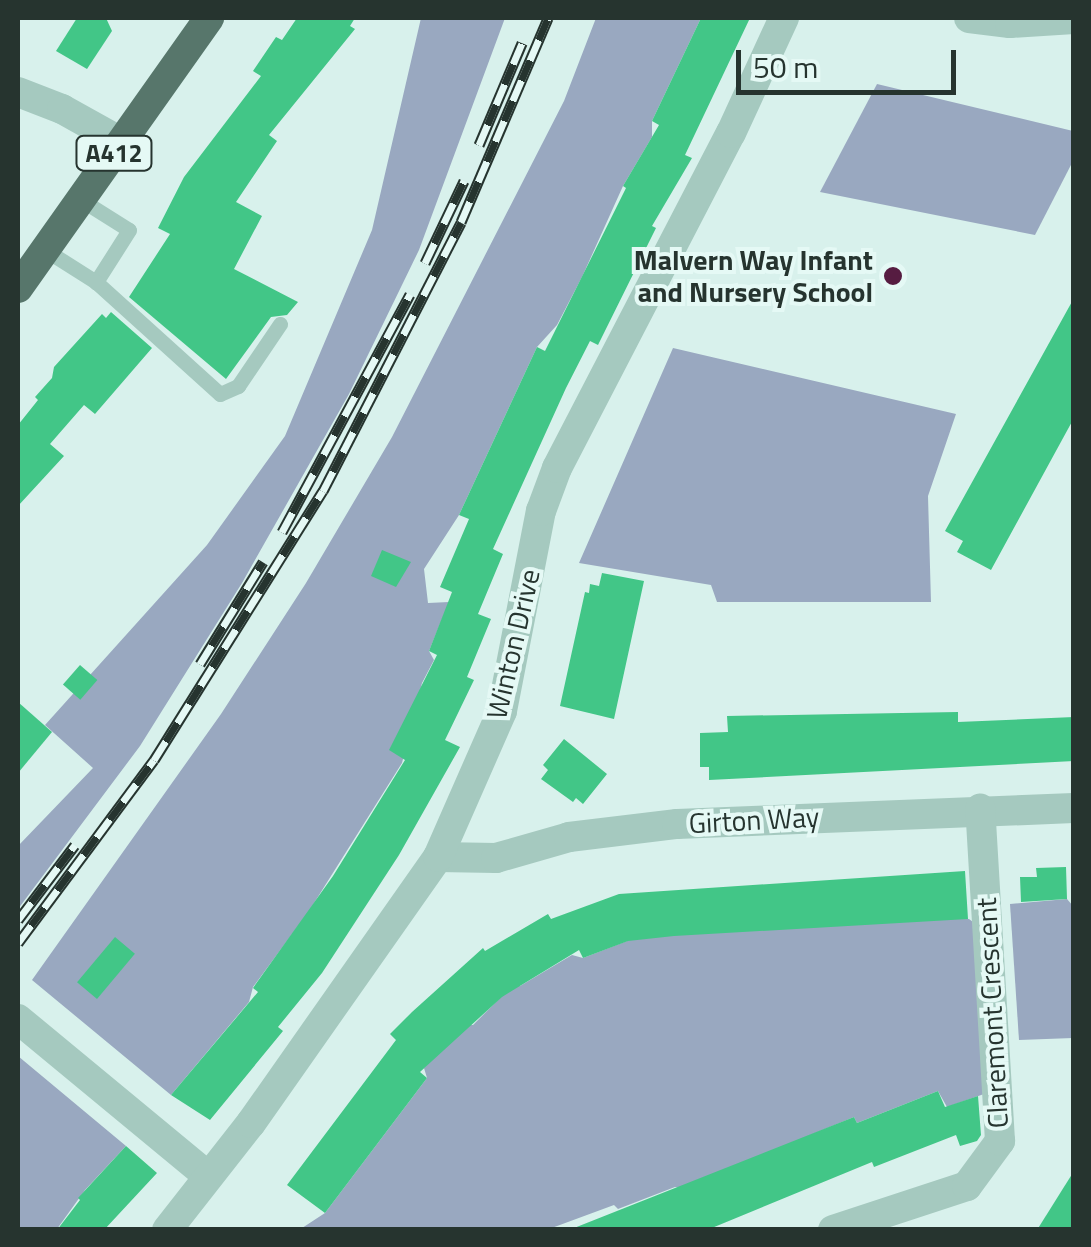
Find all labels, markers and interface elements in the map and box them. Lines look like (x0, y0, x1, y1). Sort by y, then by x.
scale bar (741, 30, 961, 92)
text: 50 m (753, 44, 818, 90)
road number: A412 (74, 133, 154, 173)
place label: Malvern Way Infant and Nursery School (634, 243, 873, 309)
marker: Malvern Way Infant and Nursery School (882, 265, 904, 287)
street label: Winton Drive (479, 566, 547, 722)
street label: Girton Way (688, 800, 820, 840)
street label: Claremont Crescent (969, 897, 1015, 1129)

